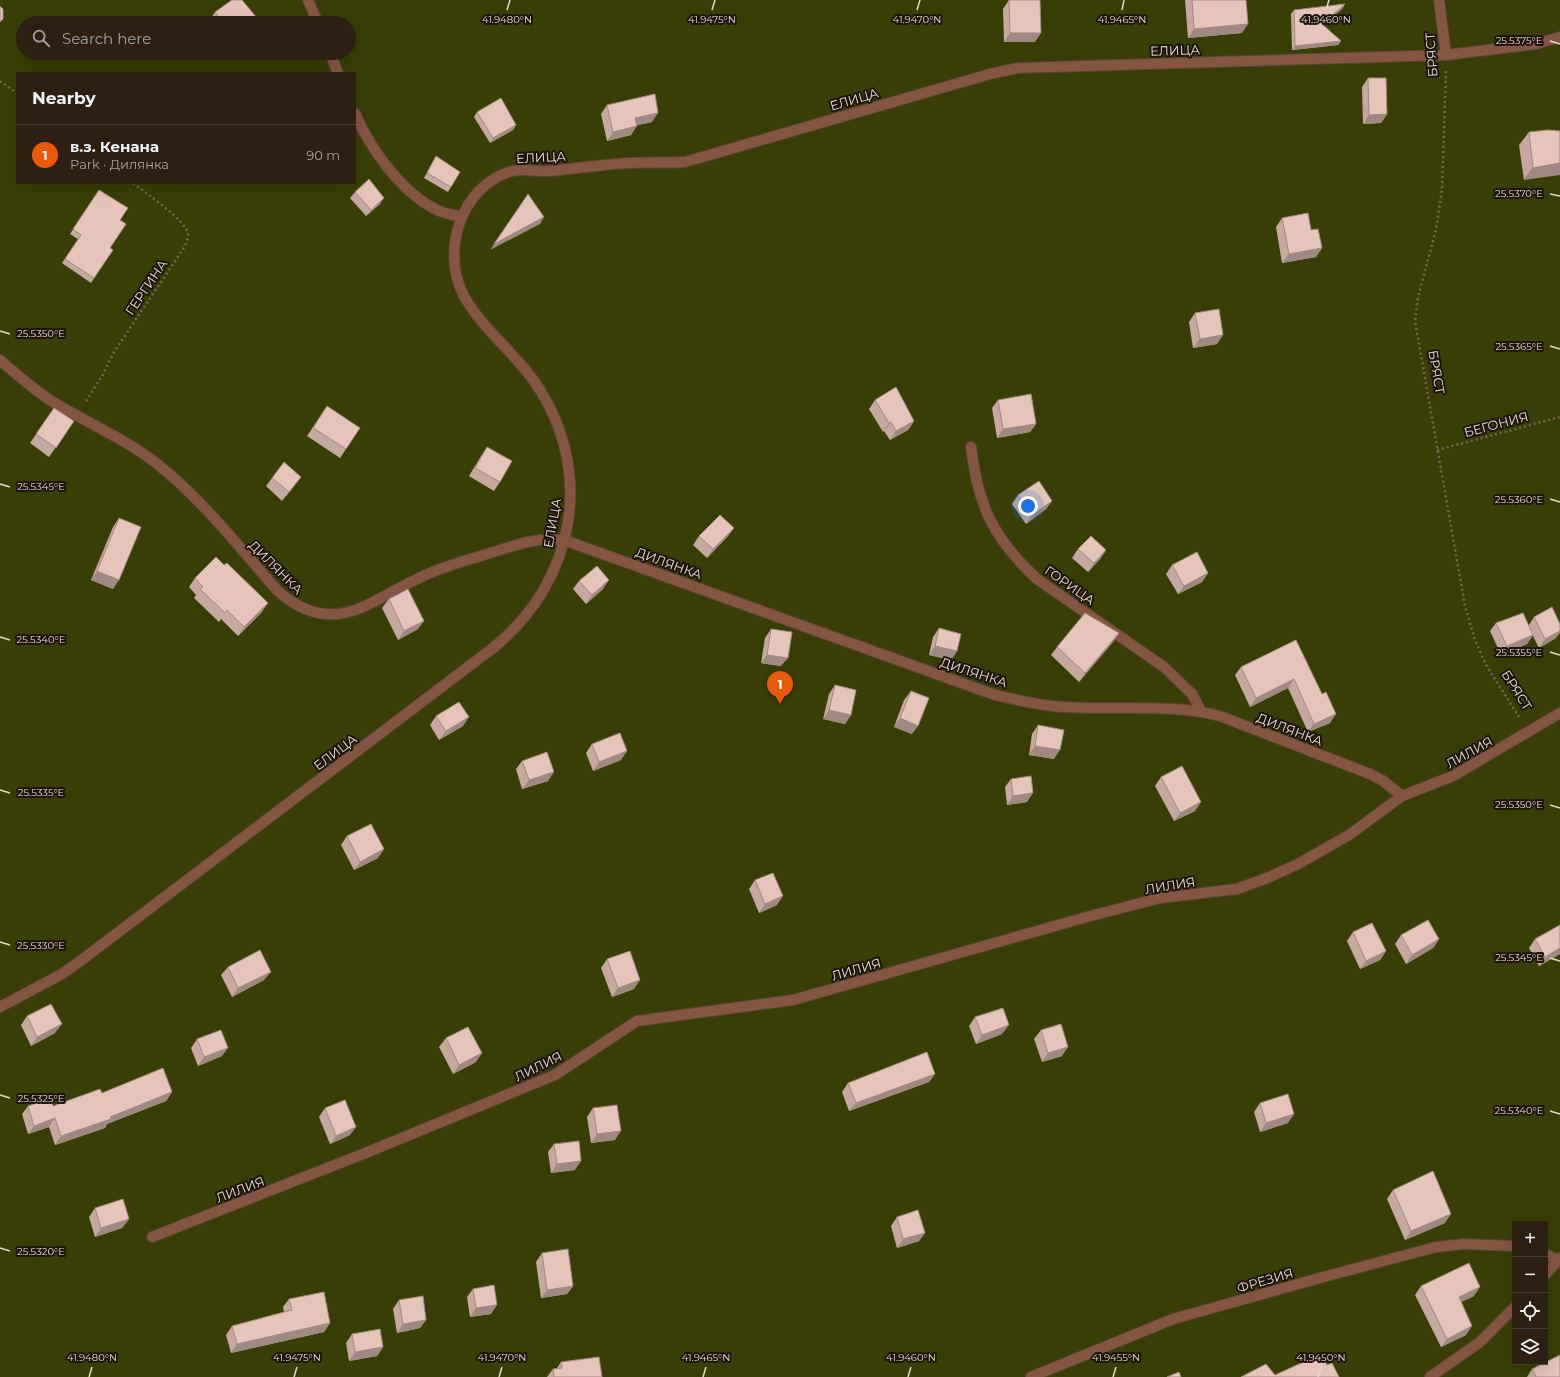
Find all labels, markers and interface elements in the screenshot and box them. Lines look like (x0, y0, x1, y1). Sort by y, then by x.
text: 41.9480°N (482, 13, 532, 26)
text: 41.9475°N (688, 13, 736, 26)
text: 41.9470°N (893, 13, 941, 26)
text: 41.9465°N (1098, 13, 1146, 26)
text: 41.9460°N (1301, 13, 1351, 26)
search box (16, 16, 356, 60)
icon: search (30, 27, 52, 49)
text: Search here (62, 29, 151, 48)
street label: БРЯСТ (1421, 32, 1441, 78)
text: 25.5375°E (1496, 34, 1543, 47)
street label: ЕЛИЦА (1150, 41, 1201, 59)
street label: ЕЛИЦА (828, 84, 881, 114)
text: Nearby (32, 88, 96, 108)
text: в.з. Кенана (70, 137, 159, 156)
text: 1 (42, 147, 48, 163)
text: 90 m (306, 147, 340, 163)
street label: ЕЛИЦА (516, 148, 567, 166)
text: Park · Дилянка (70, 156, 169, 172)
text: 25.5370°E (1495, 187, 1543, 200)
street label: ГЕРГИНА (122, 256, 171, 318)
text: 25.5350°E (17, 327, 65, 340)
text: 25.5365°E (1495, 340, 1543, 353)
street label: БРЯСТ (1425, 349, 1449, 396)
street label: БЕГОНИЯ (1462, 408, 1530, 440)
text: 25.5345°E (17, 480, 65, 493)
text: 25.5360°E (1495, 493, 1543, 506)
your location (1018, 496, 1038, 516)
street label: ЕЛИЦА (540, 497, 564, 549)
street label: ДИЛЯНКА (246, 537, 306, 597)
street label: ДИЛЯНКА (634, 544, 705, 582)
street label: ГОРИЦА (1042, 562, 1098, 608)
text: 25.5340°E (17, 633, 66, 646)
text: 25.5355°E (1496, 646, 1543, 659)
street label: ДИЛЯНКА (939, 654, 1010, 690)
street label: БРЯСТ (1498, 667, 1536, 713)
pin: 1 (767, 671, 793, 704)
street label: ДИЛЯНКА (1255, 709, 1326, 749)
street label: ЕЛИЦА (310, 730, 360, 773)
street label: ЛИЛИЯ (1443, 733, 1495, 771)
text: 25.5335°E (18, 786, 65, 799)
text: 25.5350°E (1495, 798, 1543, 811)
street label: ЛИЛИЯ (1144, 873, 1196, 897)
text: 25.5330°E (17, 939, 65, 952)
text: 25.5345°E (1495, 951, 1543, 964)
street label: ЛИЛИЯ (829, 954, 883, 984)
street label: ЛИЛИЯ (512, 1048, 564, 1084)
text: 25.5325°E (18, 1092, 65, 1105)
text: 25.5340°E (1495, 1104, 1544, 1117)
street label: ЛИЛИЯ (213, 1172, 267, 1206)
map controls (1512, 1221, 1548, 1365)
button: + (1512, 1221, 1548, 1257)
text: 25.5320°E (17, 1245, 65, 1258)
button: − (1512, 1257, 1548, 1293)
street label: ФРЕЗИЯ (1235, 1264, 1295, 1296)
button: locate (1512, 1293, 1548, 1329)
button: layers (1512, 1329, 1548, 1365)
text: 41.9480°N (67, 1351, 117, 1364)
text: 41.9475°N (273, 1351, 321, 1364)
text: 41.9470°N (478, 1351, 526, 1364)
text: 41.9465°N (682, 1351, 730, 1364)
text: 41.9460°N (886, 1351, 936, 1364)
text: 41.9455°N (1092, 1351, 1140, 1364)
text: 41.9450°N (1296, 1351, 1346, 1364)

